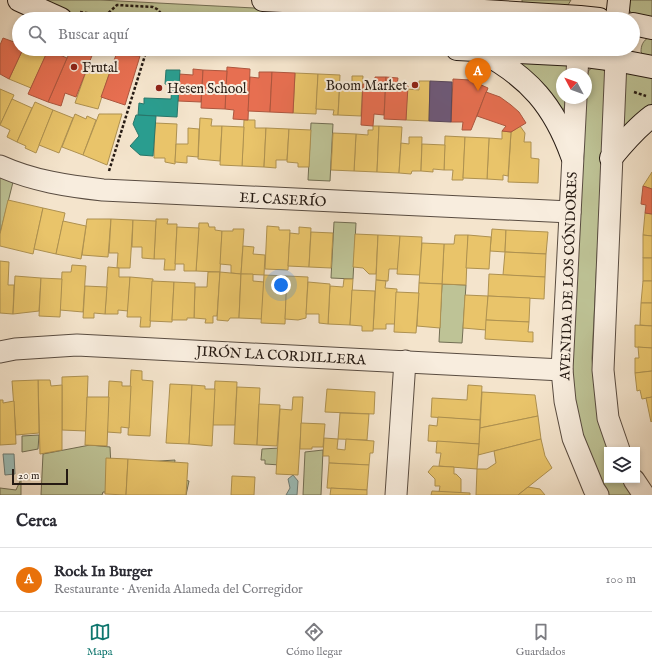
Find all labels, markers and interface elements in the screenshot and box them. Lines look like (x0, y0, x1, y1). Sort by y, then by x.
search box (12, 12, 640, 56)
icon: search (26, 23, 48, 45)
text: Buscar aquí (58, 25, 128, 44)
pin: A (465, 58, 491, 91)
place label: Frutal (82, 59, 118, 77)
marker: Frutal (69, 62, 79, 72)
north arrow (556, 68, 592, 104)
place label: Boom Market (326, 77, 407, 95)
place label: Hesen School (167, 80, 247, 98)
marker: Boom Market (410, 80, 420, 90)
marker: Hesen School (154, 83, 164, 93)
street label: AVENIDA DE LOS CÓNDORES (555, 171, 582, 382)
street label: EL CASERÍO (239, 188, 327, 211)
your location (271, 275, 291, 295)
street label: JIRÓN LA CORDILLERA (194, 341, 367, 369)
map controls (604, 447, 640, 483)
button: layers (604, 447, 640, 483)
scale bar (12, 467, 68, 486)
text: 20 m (18, 469, 39, 483)
text: Cerca (16, 511, 57, 532)
text: Rock In Burger (54, 562, 153, 581)
text: A (25, 571, 33, 588)
text: 100 m (606, 571, 636, 588)
text: Restaurante · Avenida Alameda del Corregidor (54, 581, 303, 598)
tab: Mapa (87, 621, 113, 659)
tab: Cómo llegar (286, 621, 342, 659)
tab: Guardados (516, 621, 565, 659)

